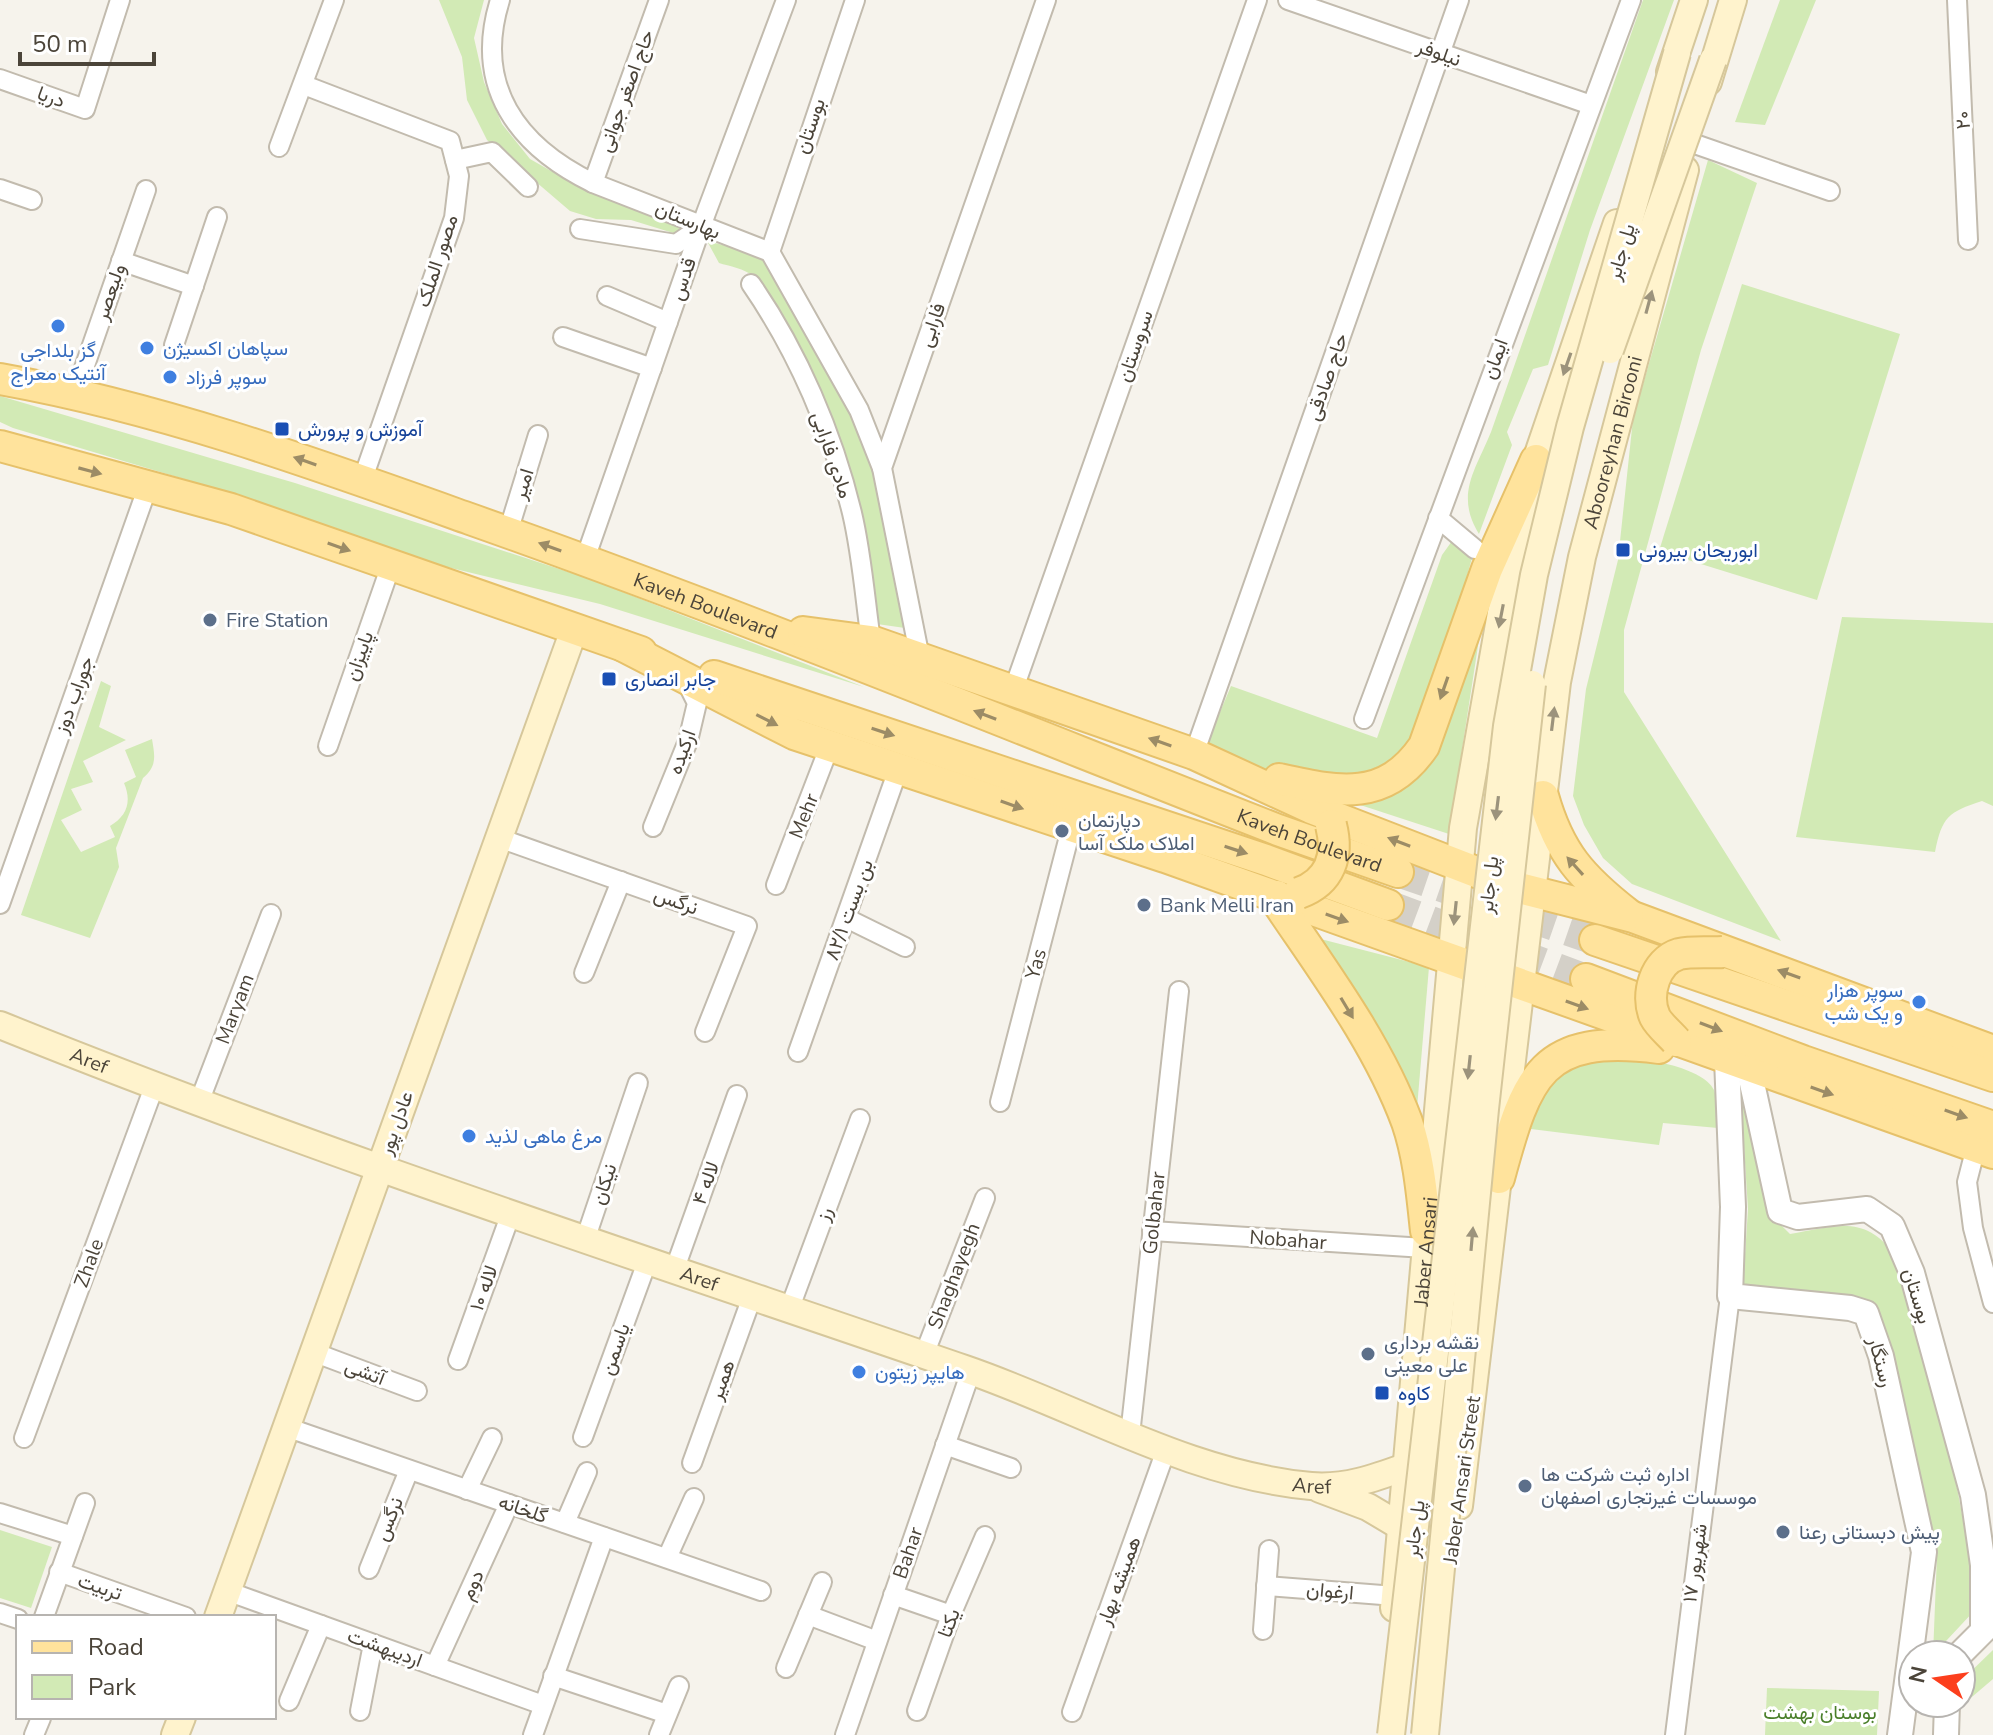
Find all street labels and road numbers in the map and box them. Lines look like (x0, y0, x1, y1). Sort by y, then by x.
street label: حاج اصغر جوانی (591, 26, 661, 156)
street label: نیلوفر (1412, 33, 1465, 73)
street label: دریا (33, 80, 69, 114)
street label: بوستان (788, 95, 832, 157)
street label: ۲۰ (1949, 110, 1977, 130)
street label: بهارستان (651, 194, 725, 246)
street label: مصور الملک (409, 211, 465, 311)
street label: پل جابر (1600, 221, 1642, 284)
street label: قدس (663, 254, 703, 304)
street label: ولیعصر (87, 260, 132, 325)
street label: فارابی (912, 299, 952, 351)
street label: سروستان (1110, 306, 1160, 386)
street label: حاج صادقی (1299, 330, 1355, 424)
street label: ایمان (1475, 335, 1515, 383)
street label: Abooreyhan Birooni (1577, 353, 1649, 532)
street label: مادی فارابی (805, 408, 859, 502)
street label: امیر (505, 465, 540, 504)
street label: Kaveh Boulevard (630, 566, 781, 645)
street label: پاییزان (338, 628, 380, 684)
street label: جوراب دوز (47, 653, 100, 738)
street label: ارکیده (661, 726, 703, 778)
street label: Mehr (783, 789, 825, 843)
street label: Kaveh Boulevard (1233, 802, 1385, 879)
street label: پل جابر (1472, 855, 1505, 916)
street label: بن بست ۸۲/۱ (818, 856, 880, 964)
street label: نرگس (650, 881, 702, 921)
street label: Yas (1019, 946, 1053, 983)
street label: Maryam (209, 970, 261, 1048)
street label: Aref (66, 1041, 113, 1080)
street label: عادل پور (372, 1087, 420, 1160)
street label: لاله ۴ (686, 1158, 726, 1208)
street label: نیکان (584, 1160, 624, 1208)
street label: Golbahar (1136, 1170, 1172, 1256)
street label: Jaber Ansari (1407, 1196, 1444, 1308)
street label: رز (809, 1203, 839, 1226)
street label: Shaghayegh (921, 1219, 987, 1333)
street label: Nobahar (1248, 1224, 1328, 1256)
street label: Zhale (68, 1235, 110, 1291)
street label: Aref (677, 1259, 722, 1298)
street label: لاله ۱۰ (463, 1261, 505, 1315)
street label: بوستان (1896, 1265, 1938, 1327)
street label: یاسمن (593, 1319, 637, 1379)
street label: رستگار (1861, 1333, 1901, 1390)
street label: آتشی (341, 1352, 390, 1392)
street label: همیر (702, 1356, 742, 1405)
street label: Jaber Ansari Street (1437, 1393, 1487, 1567)
street label: Aref (1291, 1471, 1332, 1500)
street label: گلخانه (495, 1488, 551, 1530)
street label: نرگس (368, 1493, 410, 1545)
street label: پل جابر (1398, 1499, 1432, 1560)
street label: ۱۷ شهریور (1676, 1522, 1714, 1604)
street label: Bahar (887, 1523, 929, 1583)
street label: همیشه بهار (1090, 1533, 1148, 1630)
street label: دوم (453, 1566, 491, 1604)
street label: تربیت (74, 1567, 126, 1607)
street label: ارغوان (1305, 1575, 1355, 1607)
street label: یکتا (931, 1604, 967, 1642)
street label: اردیبهشت (344, 1622, 426, 1674)

